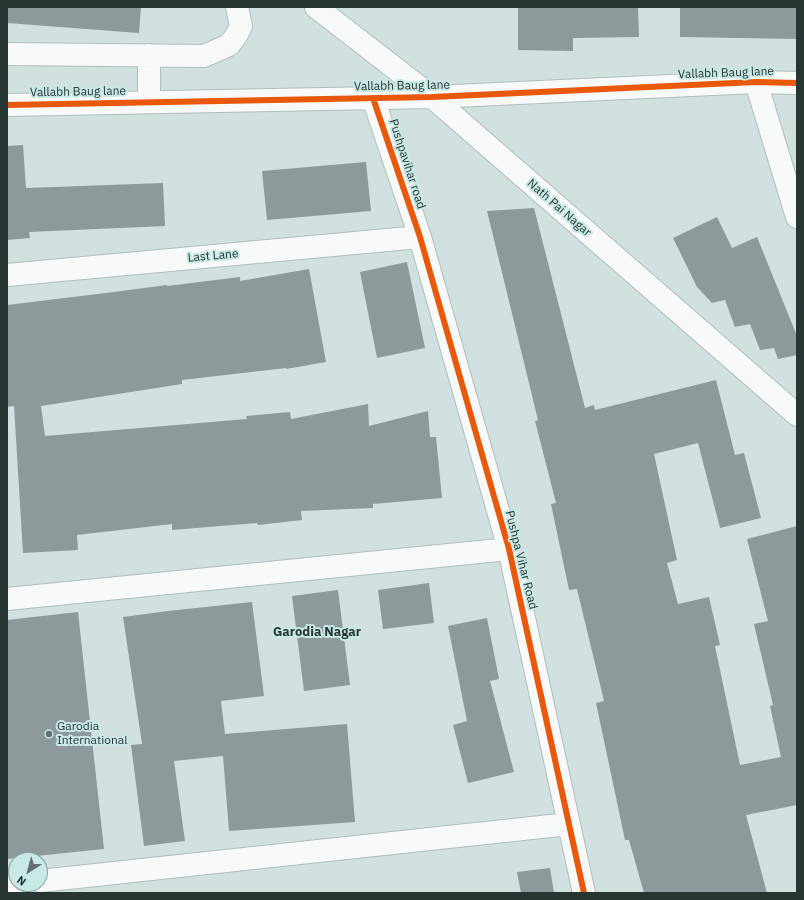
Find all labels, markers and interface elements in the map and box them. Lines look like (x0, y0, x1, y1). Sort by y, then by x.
street label: Vallabh Baug lane (678, 64, 774, 82)
street label: Vallabh Baug lane (354, 78, 450, 94)
street label: Vallabh Baug lane (30, 84, 126, 100)
street label: Pushpavihar road (386, 117, 428, 211)
street label: Nath Pai Nagar (524, 176, 594, 240)
street label: Last Lane (187, 247, 239, 265)
street label: Pushpa Vihar Road (502, 509, 540, 611)
district label: Garodia Nagar (273, 624, 361, 640)
place label: Garodia International (57, 720, 127, 748)
marker: Garodia International (44, 729, 54, 739)
north arrow (8, 852, 48, 892)
text: N (14, 873, 29, 889)

